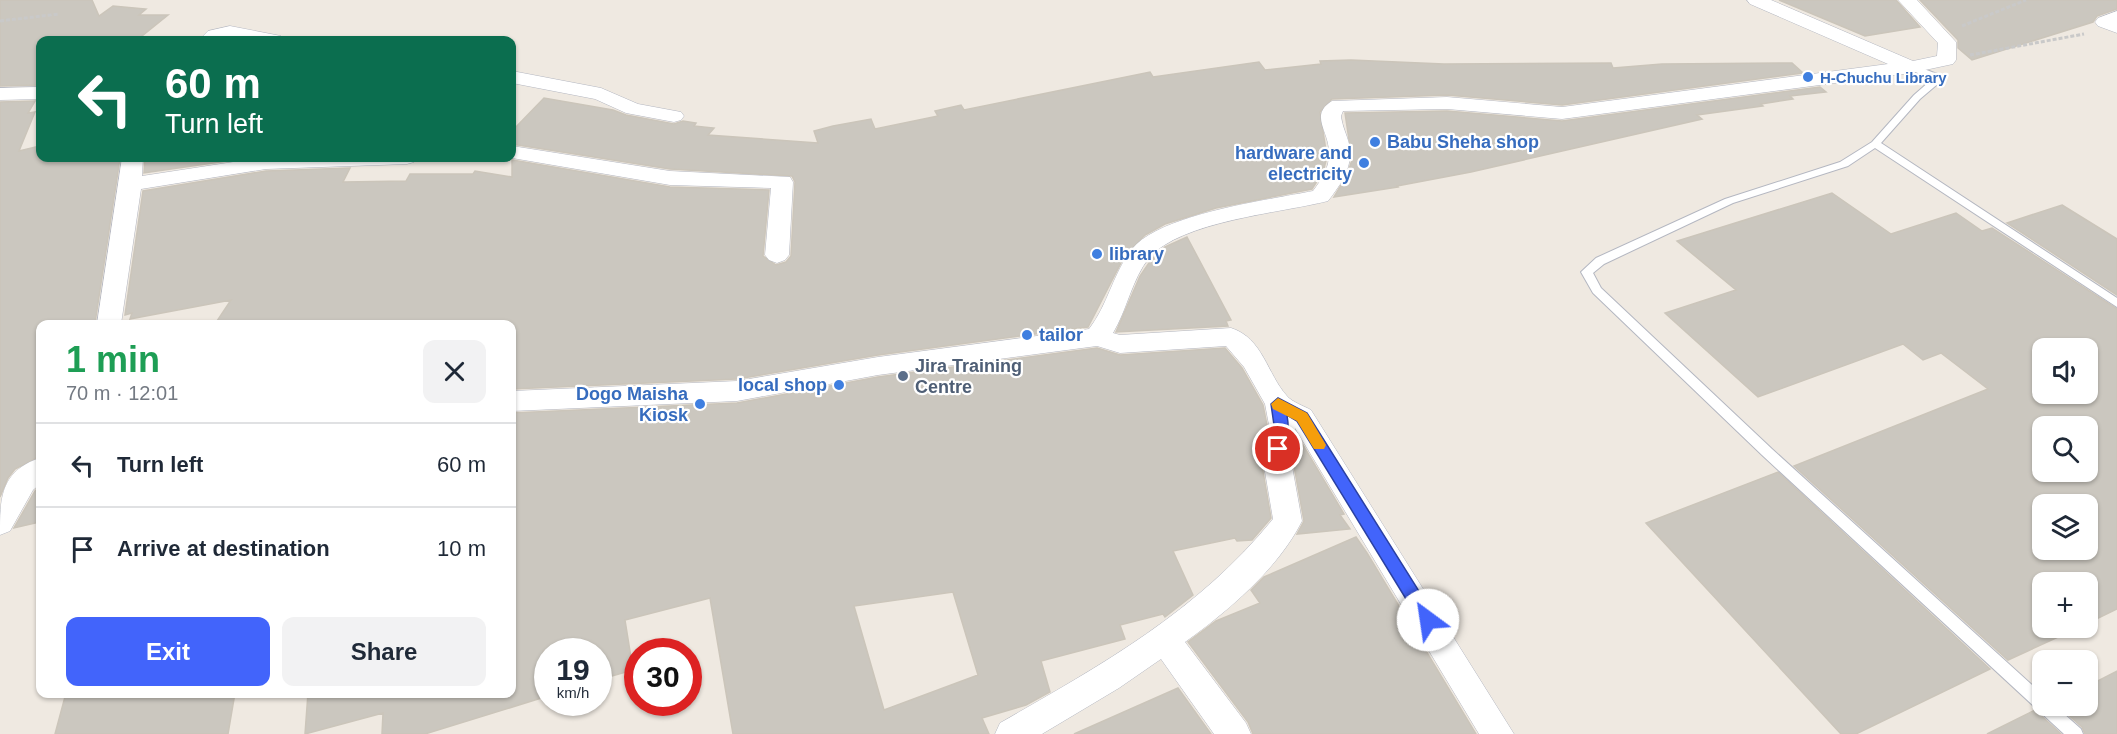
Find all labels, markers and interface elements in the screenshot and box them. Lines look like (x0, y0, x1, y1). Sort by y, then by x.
icon: left (66, 60, 144, 138)
text: 60 m (165, 60, 261, 107)
place label: H-Chuchu Library (1820, 69, 1947, 86)
marker: H-Chuchu Library (1801, 70, 1815, 84)
text: Turn left (165, 109, 263, 139)
place label: Babu Sheha shop (1387, 132, 1539, 152)
marker: Babu Sheha shop (1368, 135, 1382, 149)
place label: hardware and electricity (1235, 143, 1352, 184)
marker: hardware and electricity (1357, 156, 1371, 170)
place label: library (1109, 244, 1164, 264)
marker: library (1090, 247, 1104, 261)
place label: tailor (1039, 325, 1083, 345)
marker: tailor (1020, 328, 1034, 342)
map controls (2032, 338, 2098, 716)
button: sound (2032, 338, 2098, 404)
text: 1 min (66, 339, 160, 380)
button: close (423, 340, 486, 403)
place label: Jira Training Centre (915, 356, 1022, 397)
marker: Jira Training Centre (896, 369, 910, 383)
place label: local shop (738, 375, 827, 395)
marker: local shop (832, 378, 846, 392)
text: 70 m · 12:01 (66, 382, 178, 404)
place label: Dogo Maisha Kiosk (576, 384, 689, 425)
marker: Dogo Maisha Kiosk (693, 397, 707, 411)
button: search (2032, 416, 2098, 482)
pin (1252, 423, 1303, 474)
icon: arrive (1261, 432, 1294, 465)
icon: left (66, 449, 99, 482)
text: Turn left (117, 452, 203, 477)
text: 60 m (437, 452, 486, 477)
button: layers (2032, 494, 2098, 560)
icon: arrive (66, 533, 99, 566)
text: Arrive at destination (117, 536, 330, 561)
text: 10 m (437, 536, 486, 561)
button: + (2032, 572, 2098, 638)
position arrow (1396, 588, 1460, 652)
button: Exit (66, 617, 270, 686)
button: Share (282, 617, 486, 686)
speed limit sign: 30 (624, 638, 702, 716)
button: − (2032, 650, 2098, 716)
text: 19 (556, 653, 590, 686)
text: km/h (557, 684, 589, 701)

